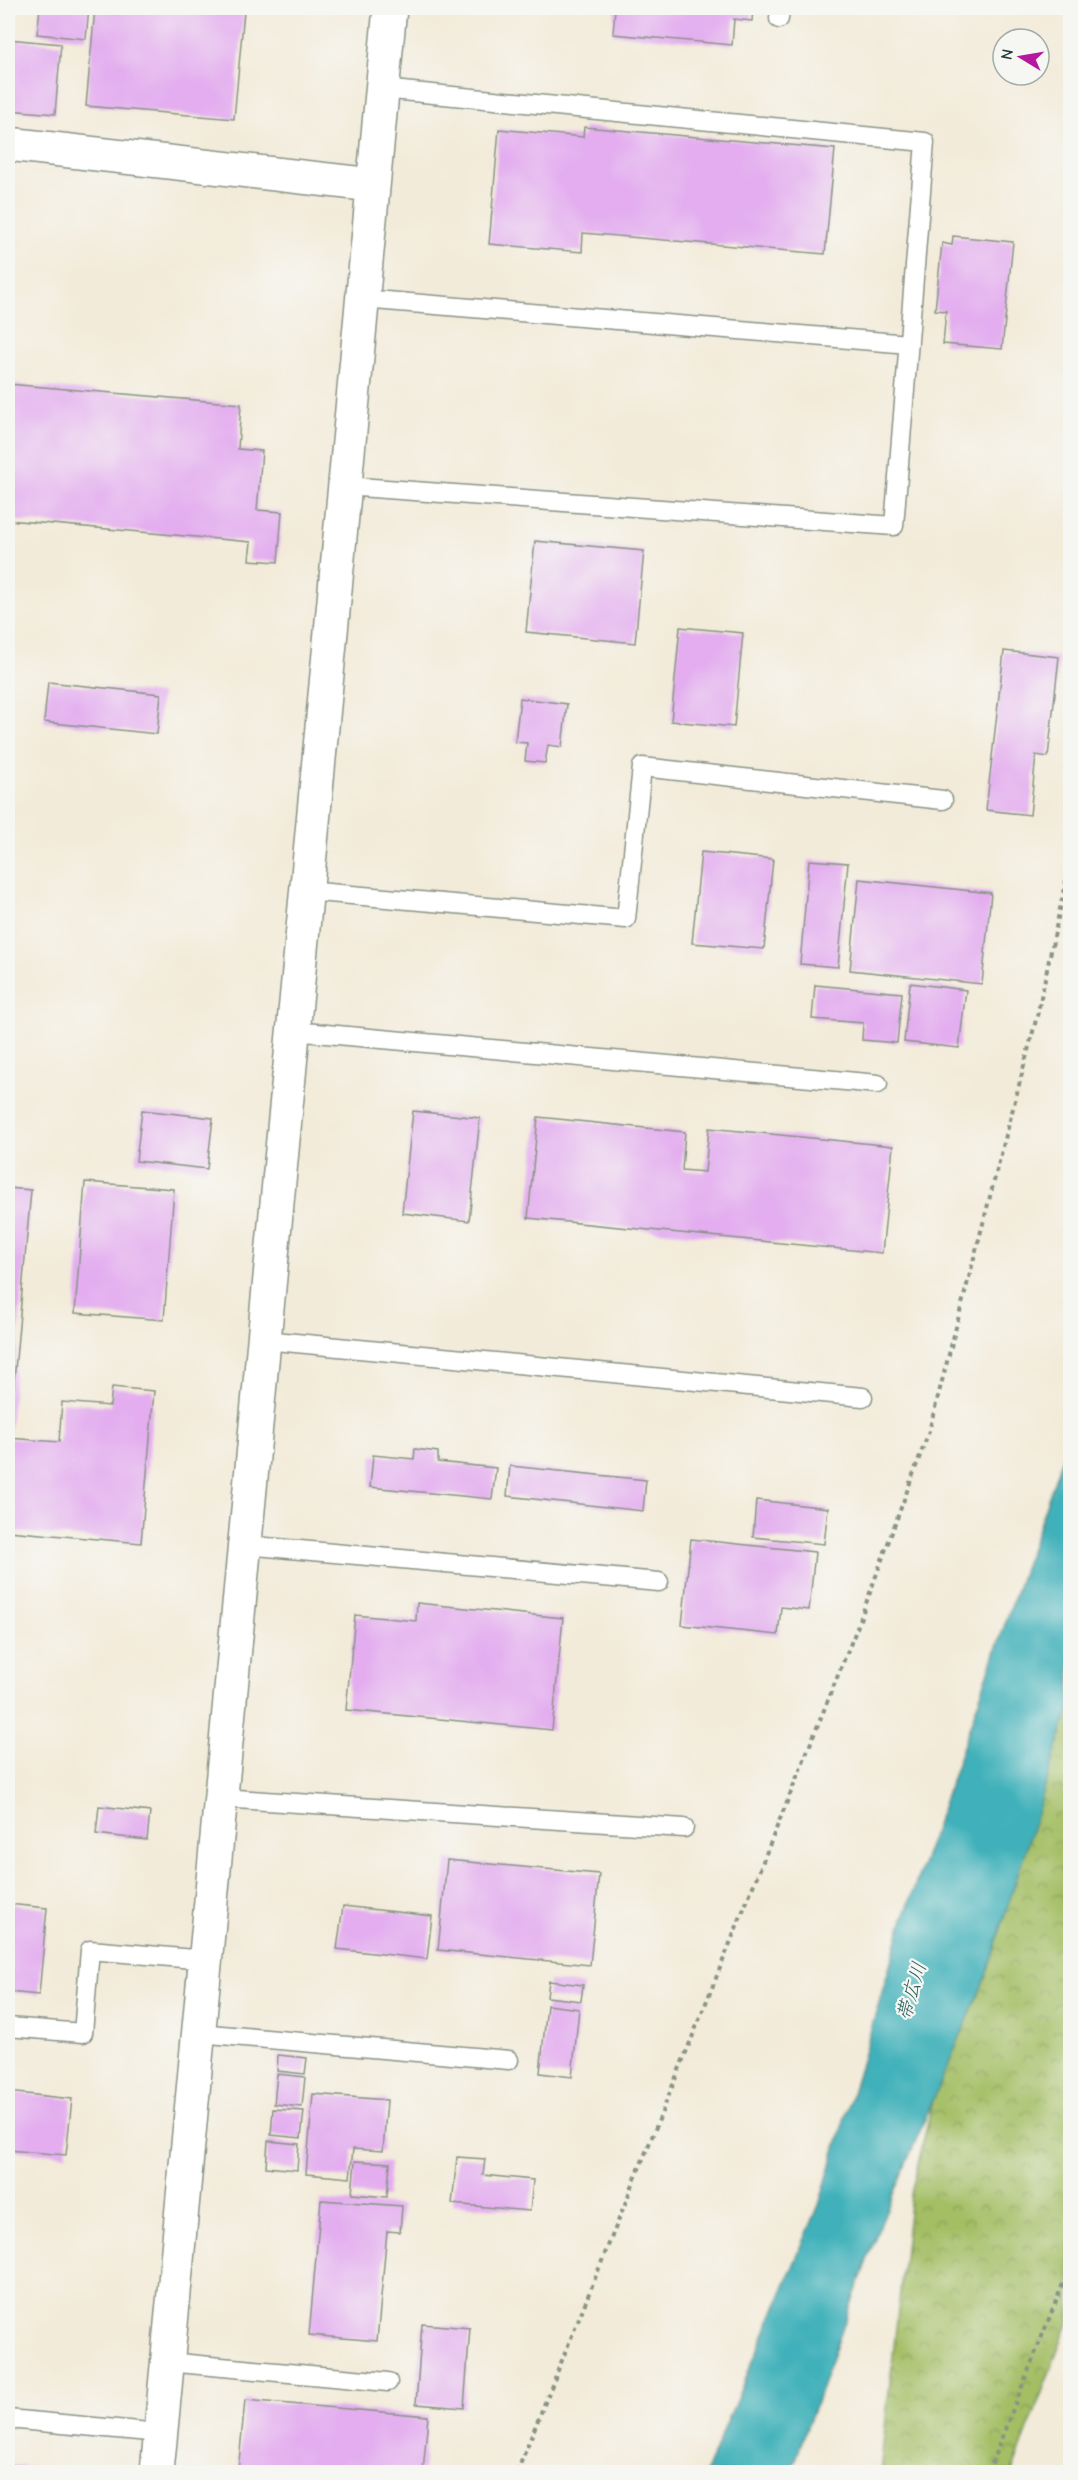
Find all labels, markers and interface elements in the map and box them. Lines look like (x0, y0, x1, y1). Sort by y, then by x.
north arrow (991, 27, 1051, 87)
text: N (997, 47, 1017, 61)
water label: 帯広川 (892, 1959, 931, 2023)

